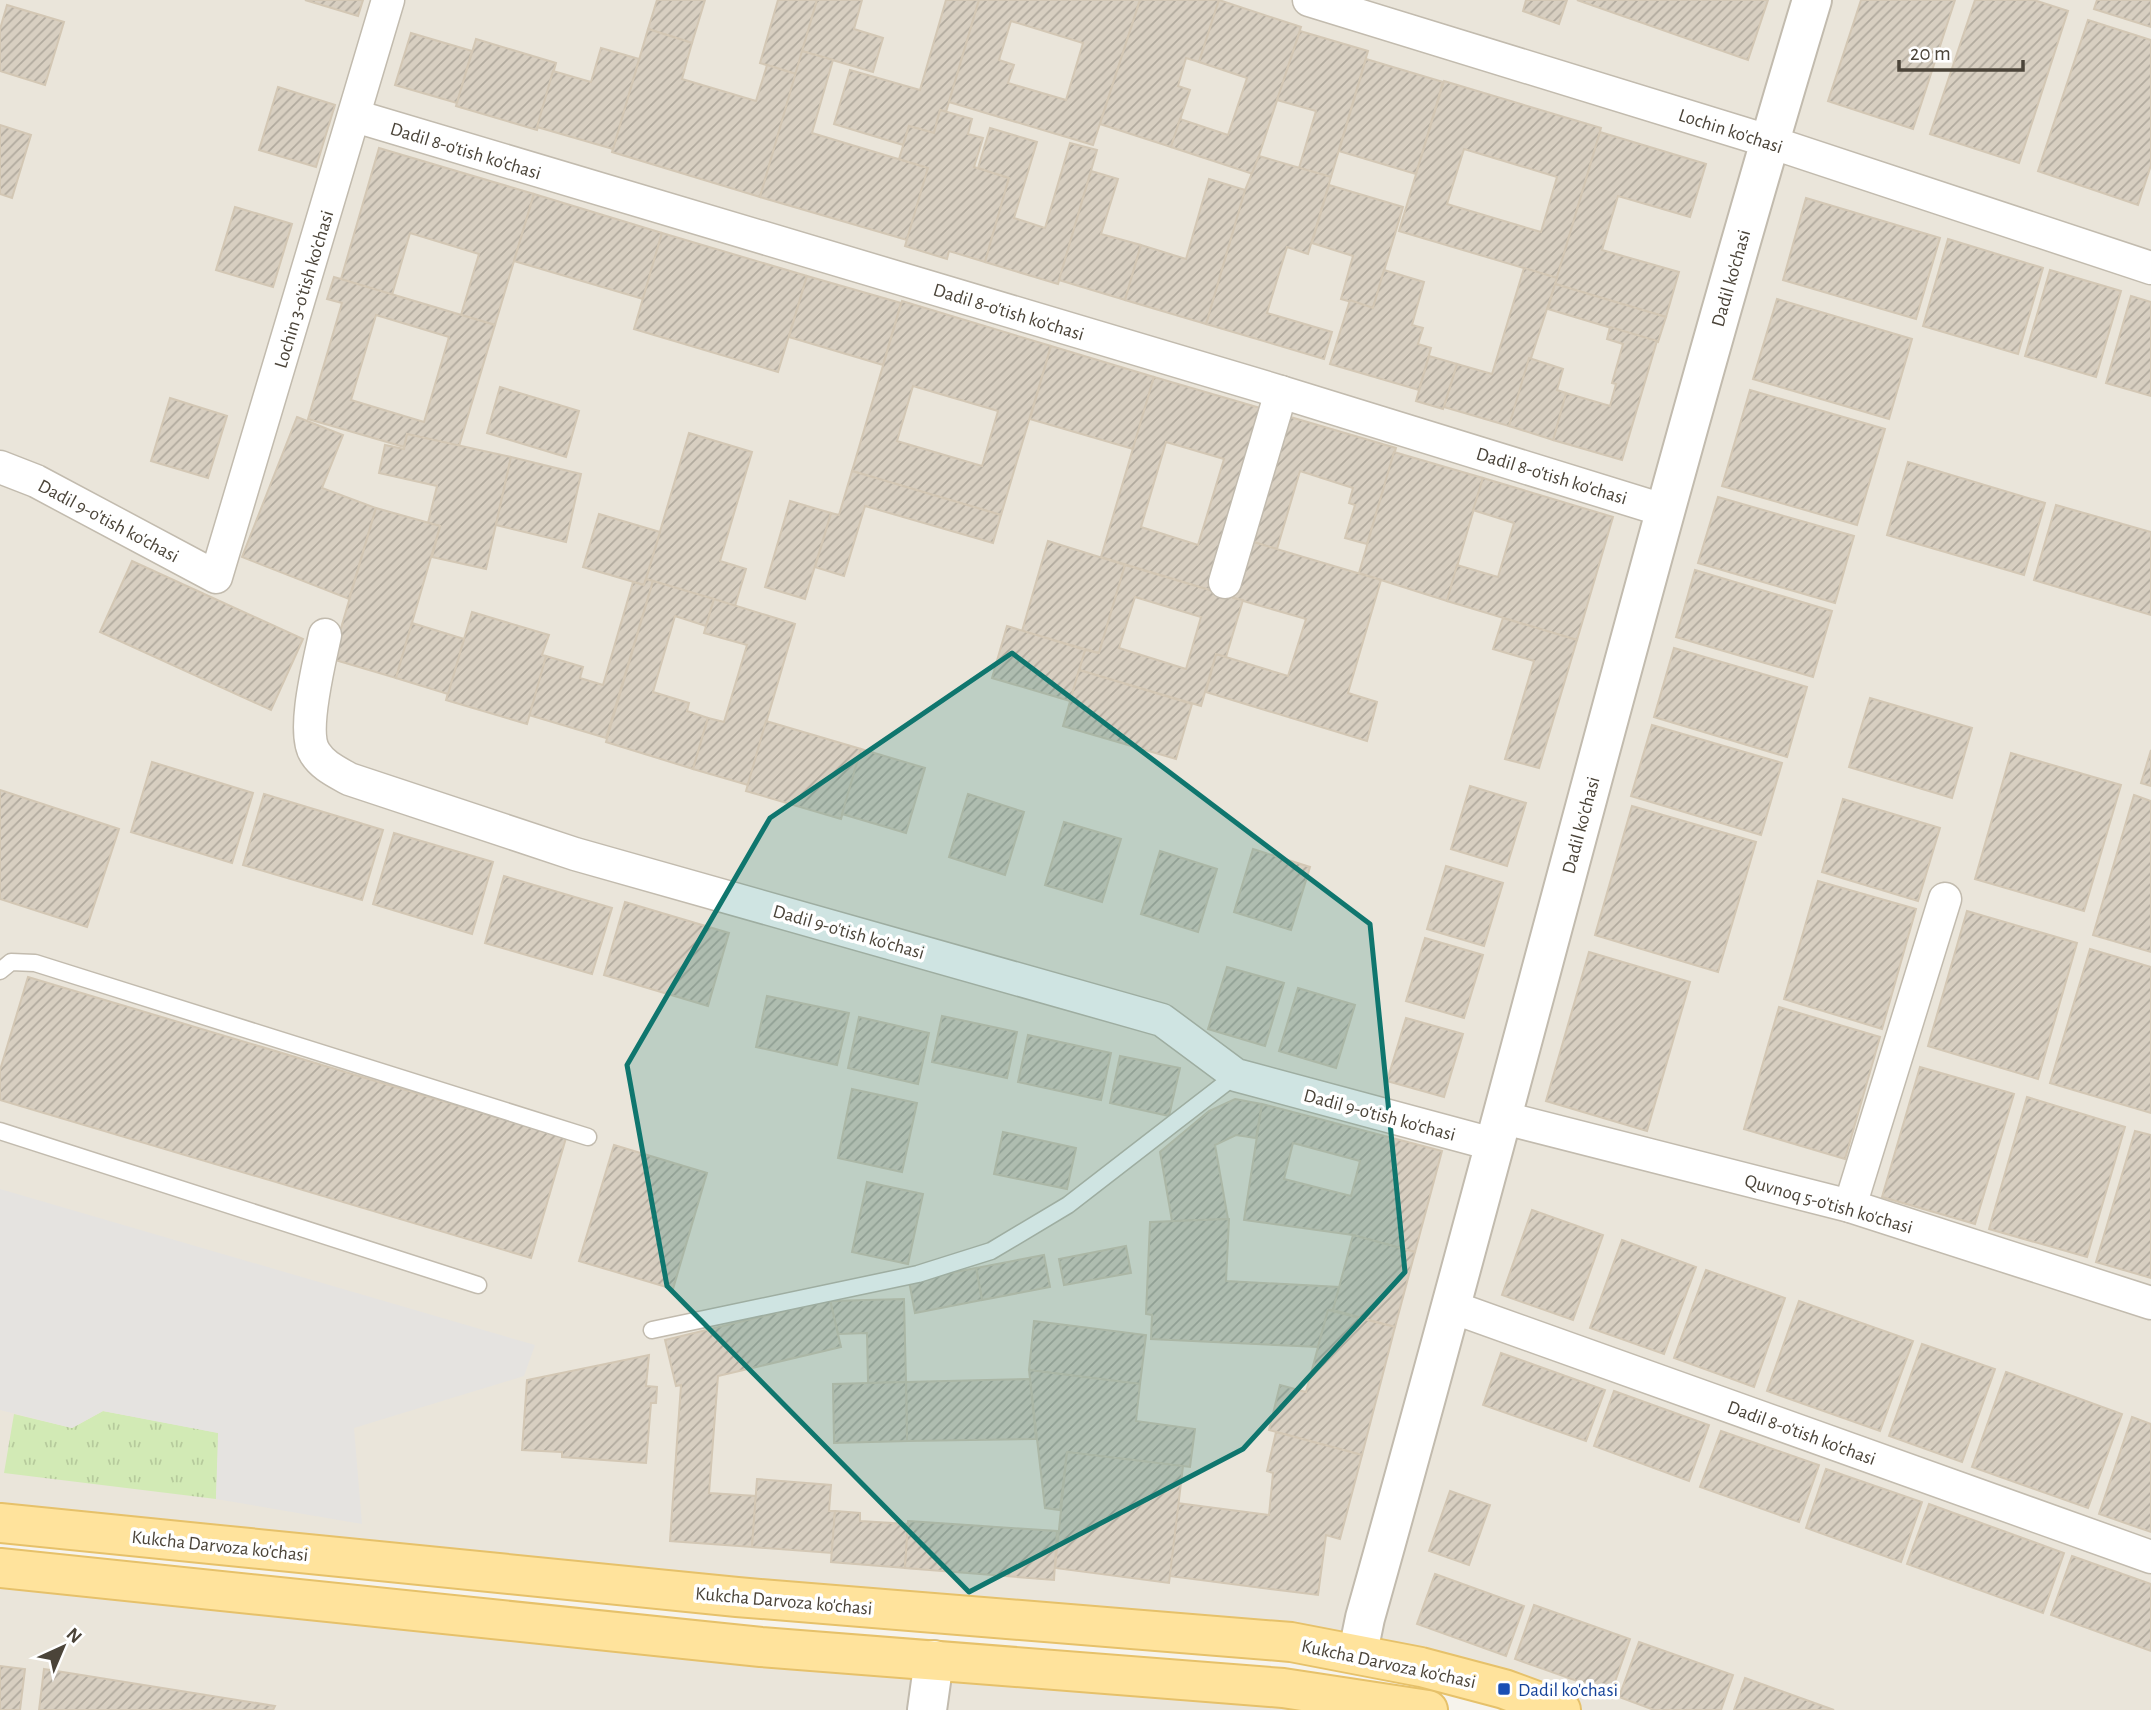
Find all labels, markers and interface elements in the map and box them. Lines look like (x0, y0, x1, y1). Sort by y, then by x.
scale bar (1899, 28, 2023, 72)
text: 20 m (1910, 43, 1951, 64)
street label: Lochin ko'chasi (1676, 106, 1785, 157)
street label: Dadil 8-o'tish ko'chasi (388, 119, 543, 183)
street label: Lochin 3-o'tish ko'chasi (271, 208, 337, 371)
street label: Dadil ko'chasi (1709, 228, 1754, 329)
street label: Dadil 8-o'tish ko'chasi (931, 280, 1086, 344)
street label: Dadil 8-o'tish ko'chasi (1474, 444, 1629, 508)
street label: Dadil 9-o'tish ko'chasi (35, 476, 182, 566)
street label: Dadil ko'chasi (1559, 775, 1604, 876)
street label: Dadil 9-o'tish ko'chasi (771, 902, 926, 963)
street label: Dadil 9-o'tish ko'chasi (1302, 1086, 1458, 1145)
street label: Quvnoq 5-o'tish ko'chasi (1742, 1171, 1915, 1238)
street label: Dadil 8-o'tish ko'chasi (1725, 1398, 1878, 1469)
street label: Kukcha Darvoza ko'chasi (130, 1528, 309, 1565)
street label: Kukcha Darvoza ko'chasi (694, 1584, 873, 1619)
north arrow (28, 1612, 98, 1682)
text: N (62, 1624, 85, 1647)
street label: Kukcha Darvoza ko'chasi (1300, 1637, 1478, 1692)
marker: Dadil ko'chasi (1496, 1681, 1512, 1697)
place label: Dadil ko'chasi (1518, 1681, 1618, 1700)

